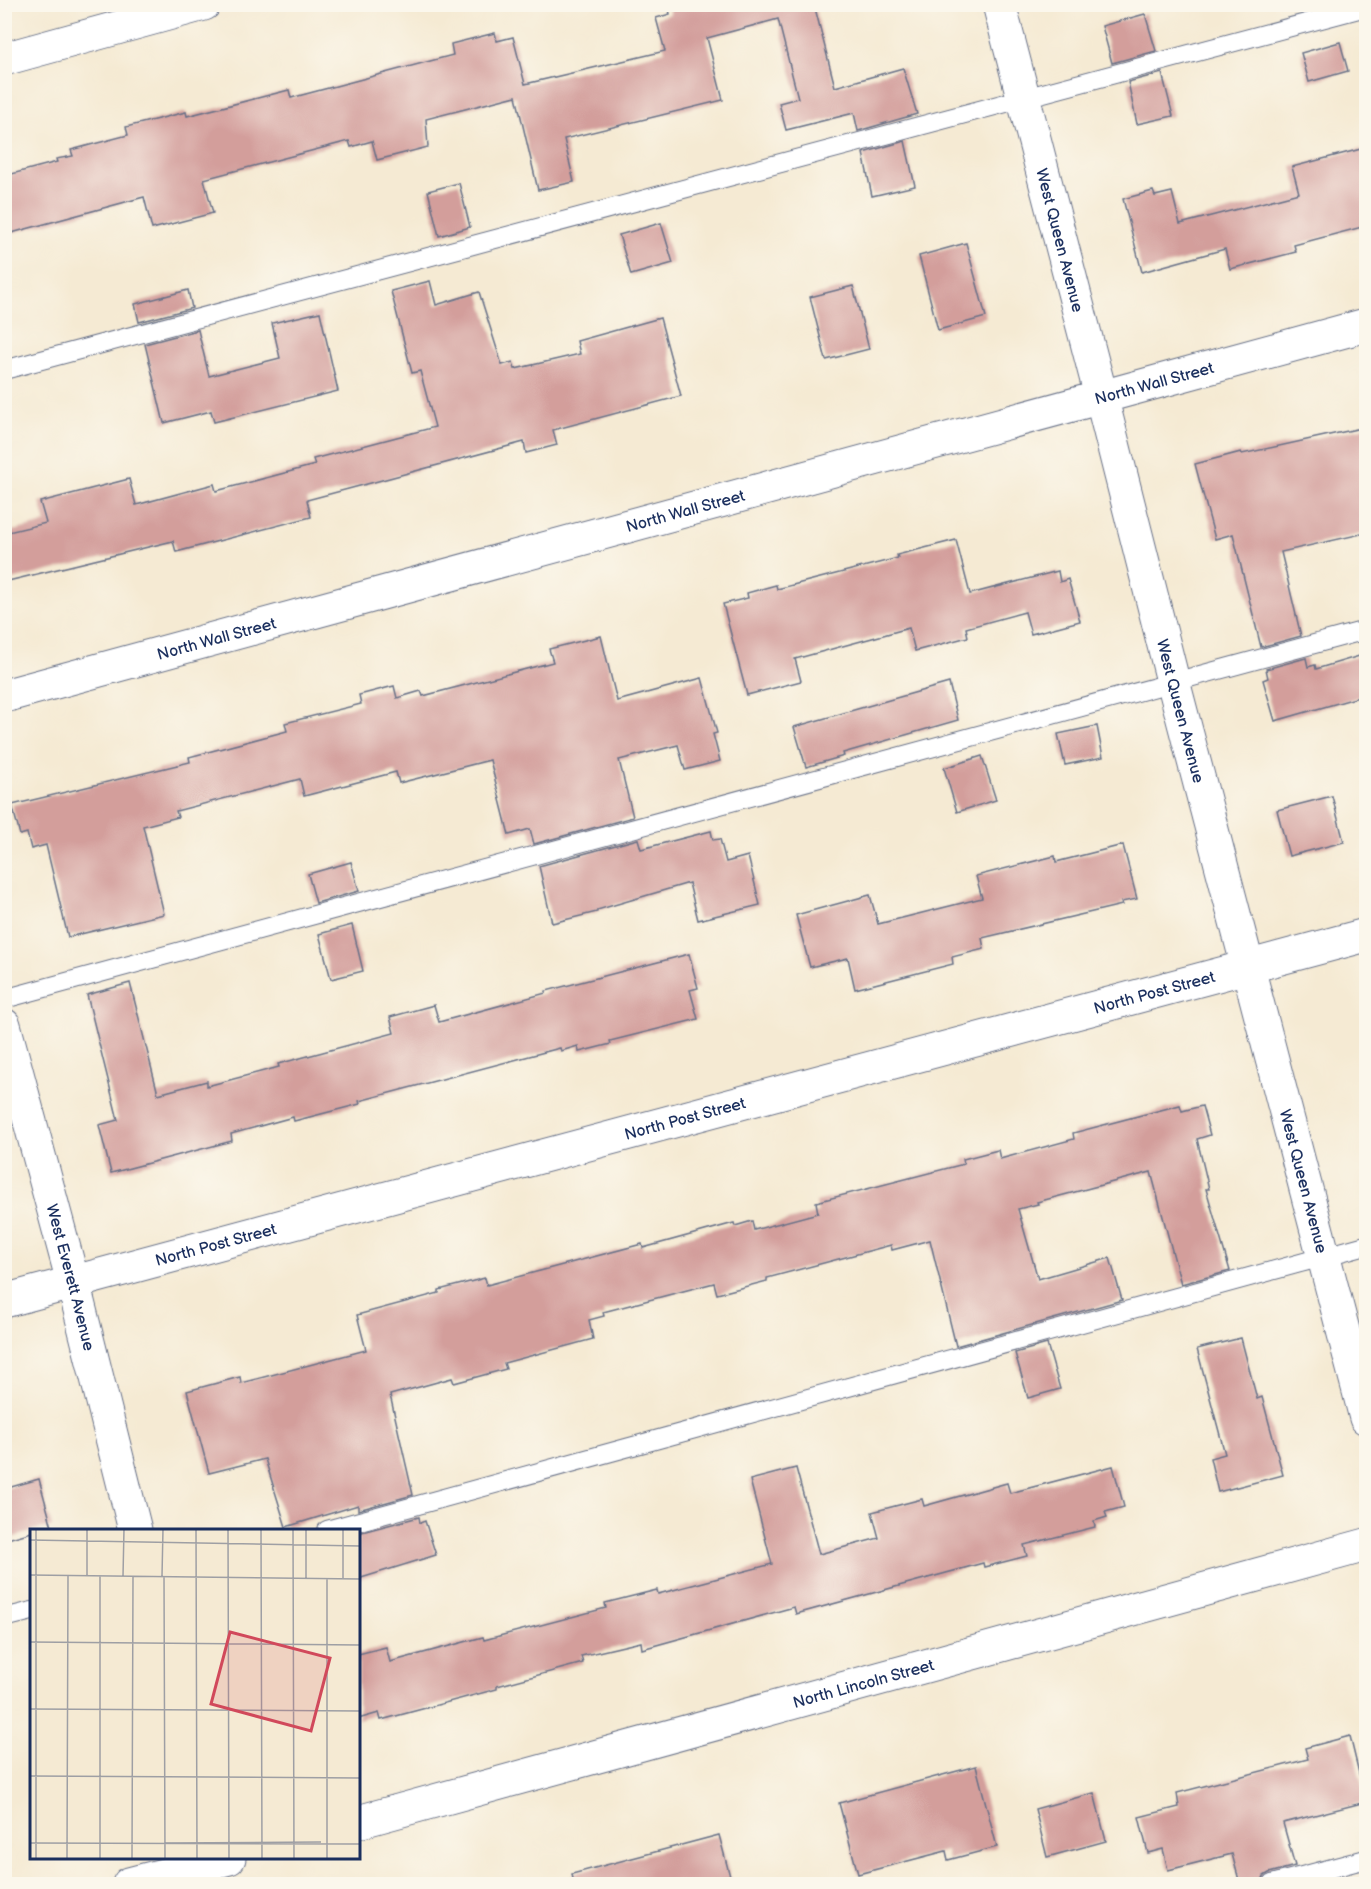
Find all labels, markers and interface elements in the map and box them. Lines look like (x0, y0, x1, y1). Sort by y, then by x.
street label: West Queen Avenue (1031, 167, 1087, 315)
street label: North Wall Street (1093, 359, 1216, 409)
street label: North Wall Street (624, 487, 747, 537)
street label: North Wall Street (155, 614, 278, 665)
street label: West Queen Avenue (1152, 637, 1207, 786)
street label: North Post Street (1092, 968, 1217, 1019)
street label: North Post Street (623, 1094, 748, 1145)
street label: West Queen Avenue (1275, 1108, 1331, 1256)
street label: West Everett Avenue (41, 1202, 98, 1353)
street label: North Post Street (153, 1220, 279, 1271)
inset map (30, 1529, 360, 1859)
street label: North Lincoln Street (791, 1656, 936, 1713)

